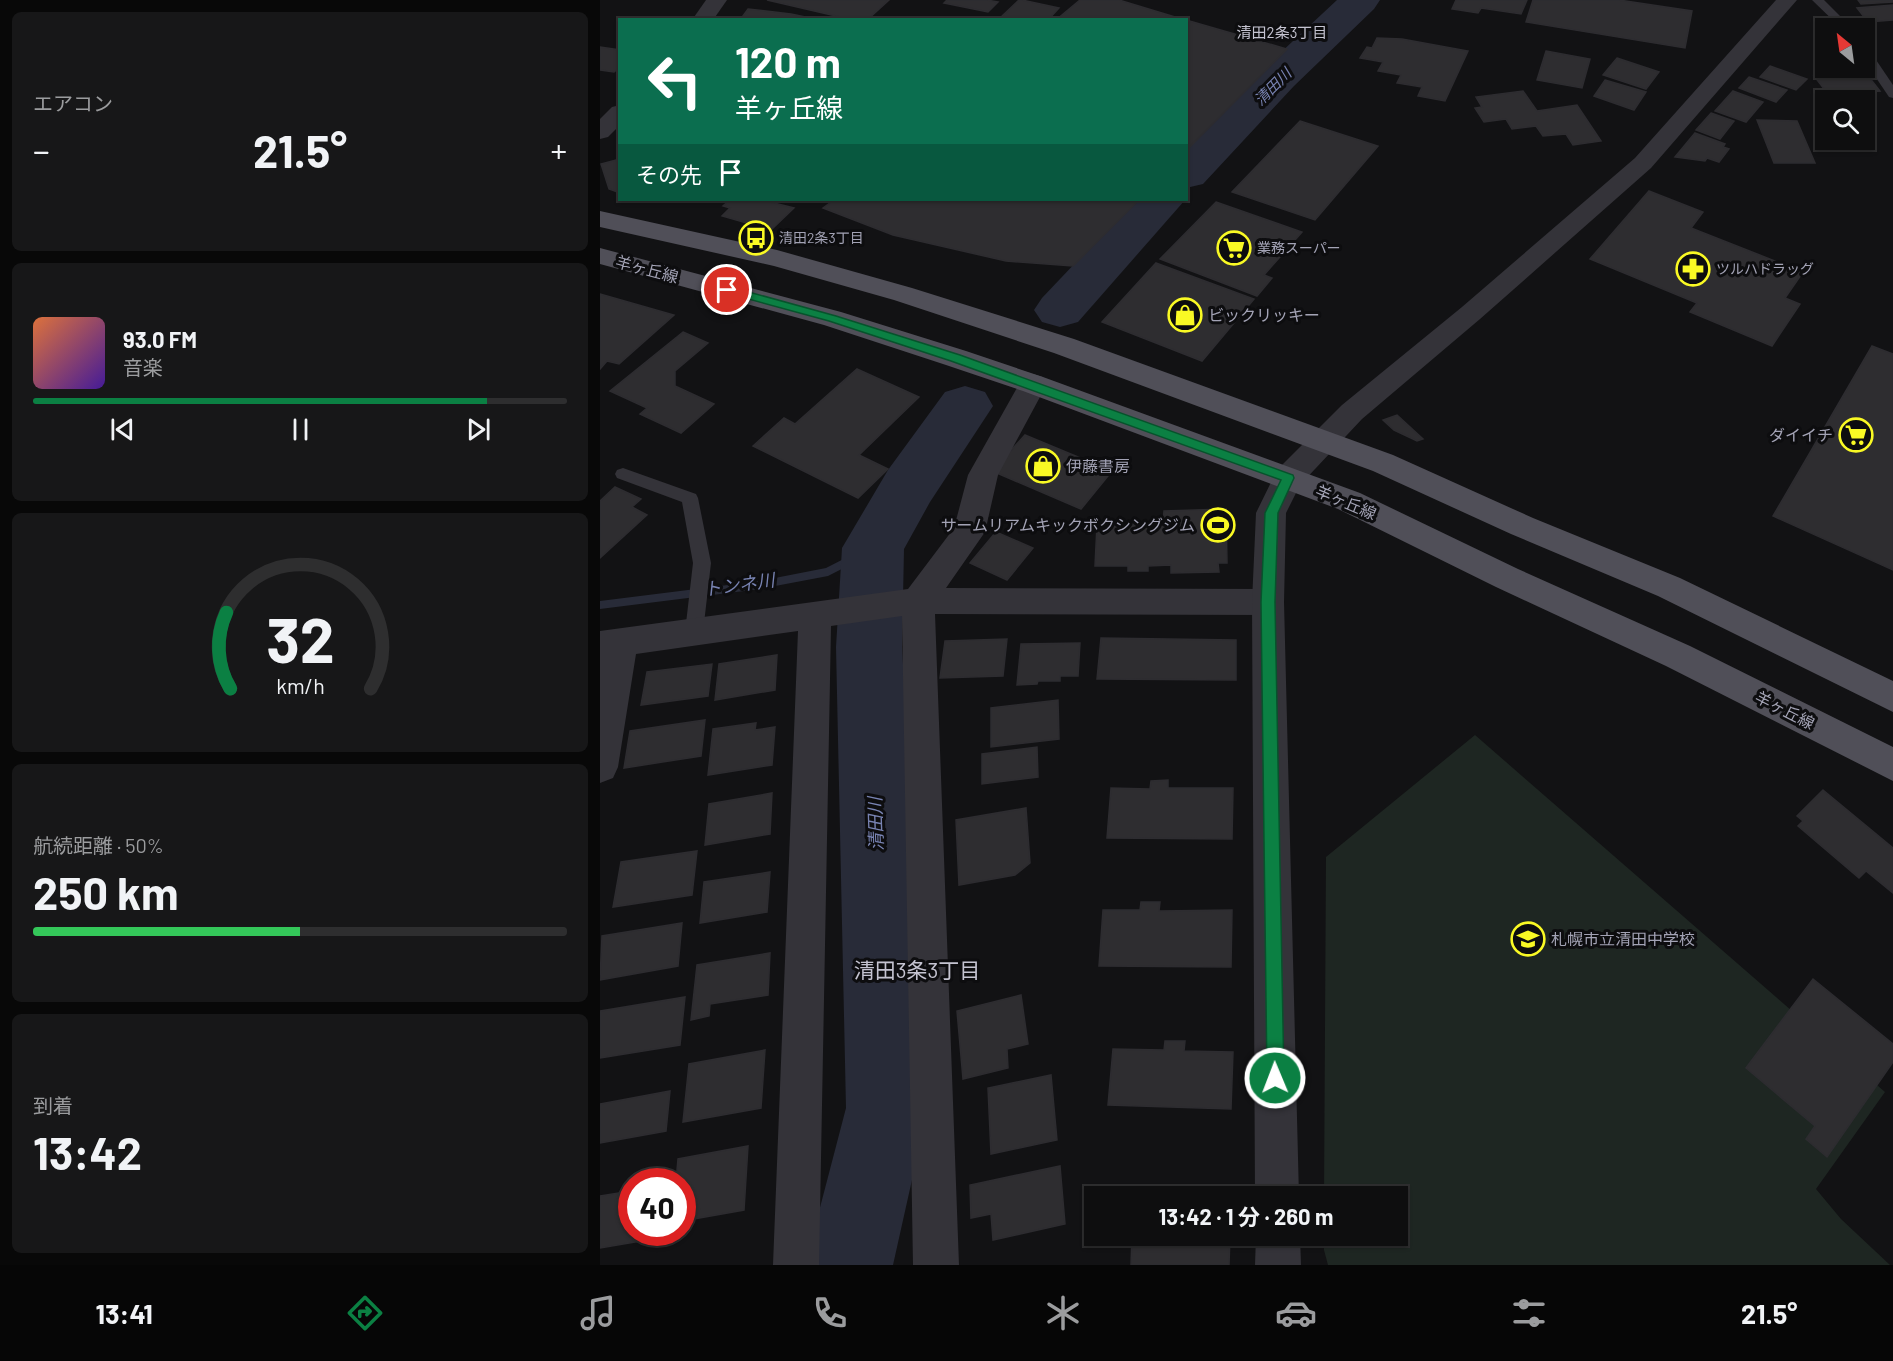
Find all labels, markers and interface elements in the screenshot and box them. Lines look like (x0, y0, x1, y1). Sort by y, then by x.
north arrow (1815, 18, 1875, 78)
map controls (1815, 18, 1875, 150)
district label: 清田2条3丁目 (1237, 23, 1327, 41)
text: 120 m (735, 36, 841, 86)
icon: left (636, 42, 714, 120)
water label: 清田川 (1250, 63, 1296, 109)
button: search (1815, 90, 1875, 150)
text: エアコン (33, 91, 113, 115)
text: 羊ヶ丘線 (735, 91, 843, 123)
text: 21.5° (253, 123, 347, 177)
text: − (33, 130, 50, 170)
text: + (551, 130, 567, 170)
icon: arrive (714, 156, 747, 189)
text: その先 (636, 161, 702, 187)
bus stop icon: 清田2条3丁目 (738, 220, 774, 256)
place label: 清田2条3丁目 (779, 229, 864, 246)
supermarket icon: 業務スーパー (1216, 230, 1252, 266)
place label: 業務スーパー (1257, 239, 1341, 256)
street label: 羊ヶ丘線 (614, 251, 681, 286)
pharmacy icon: ツルハドラッグ (1675, 251, 1711, 287)
place label: ツルハドラッグ (1716, 260, 1814, 277)
pin (701, 264, 752, 315)
icon: arrive (710, 273, 743, 306)
shop icon: ビックリッキー (1167, 297, 1203, 333)
place label: ビックリッキー (1208, 305, 1320, 324)
text: 93.0 FM (123, 326, 197, 352)
text: 音楽 (123, 355, 163, 379)
icon: previous (106, 413, 139, 446)
icon: pause (284, 413, 317, 446)
icon: next (462, 413, 495, 446)
supermarket icon: ダイイチ (1838, 417, 1874, 453)
place label: ダイイチ (1769, 425, 1833, 444)
shop icon: 伊藤書房 (1025, 448, 1061, 484)
place label: 伊藤書房 (1066, 456, 1130, 475)
street label: 羊ヶ丘線 (1313, 480, 1379, 523)
sports icon: サームリアムキックボクシングジム (1200, 507, 1236, 543)
place label: サームリアムキックボクシングジム (941, 515, 1195, 534)
water label: トンネ川 (702, 568, 778, 600)
text: 32 (266, 602, 334, 676)
text: km/h (276, 674, 324, 699)
street label: 羊ヶ丘線 (1752, 687, 1818, 733)
water label: 清田川 (863, 795, 887, 851)
text: 航続距離 · 50% (33, 833, 164, 857)
text: 250 km (33, 865, 179, 919)
school or university icon: 札幌市立清田中学校 (1510, 921, 1546, 957)
place label: 札幌市立清田中学校 (1551, 929, 1695, 948)
district label: 清田3条3丁目 (854, 957, 980, 982)
position arrow (1243, 1046, 1307, 1110)
text: 到着 (33, 1093, 73, 1117)
text: 13:42 (33, 1125, 142, 1179)
speed limit sign: 40 (618, 1168, 696, 1246)
text: 13:42 · 1 分 · 260 m (1159, 1203, 1333, 1229)
icon: directions (344, 1292, 386, 1334)
icon: music (577, 1292, 619, 1334)
icon: phone (809, 1292, 851, 1334)
icon: climate (1042, 1292, 1084, 1334)
icon: car (1275, 1292, 1317, 1334)
icon: filters (1508, 1292, 1550, 1334)
text: 13:41 (95, 1297, 153, 1329)
text: 21.5° (1741, 1297, 1797, 1329)

